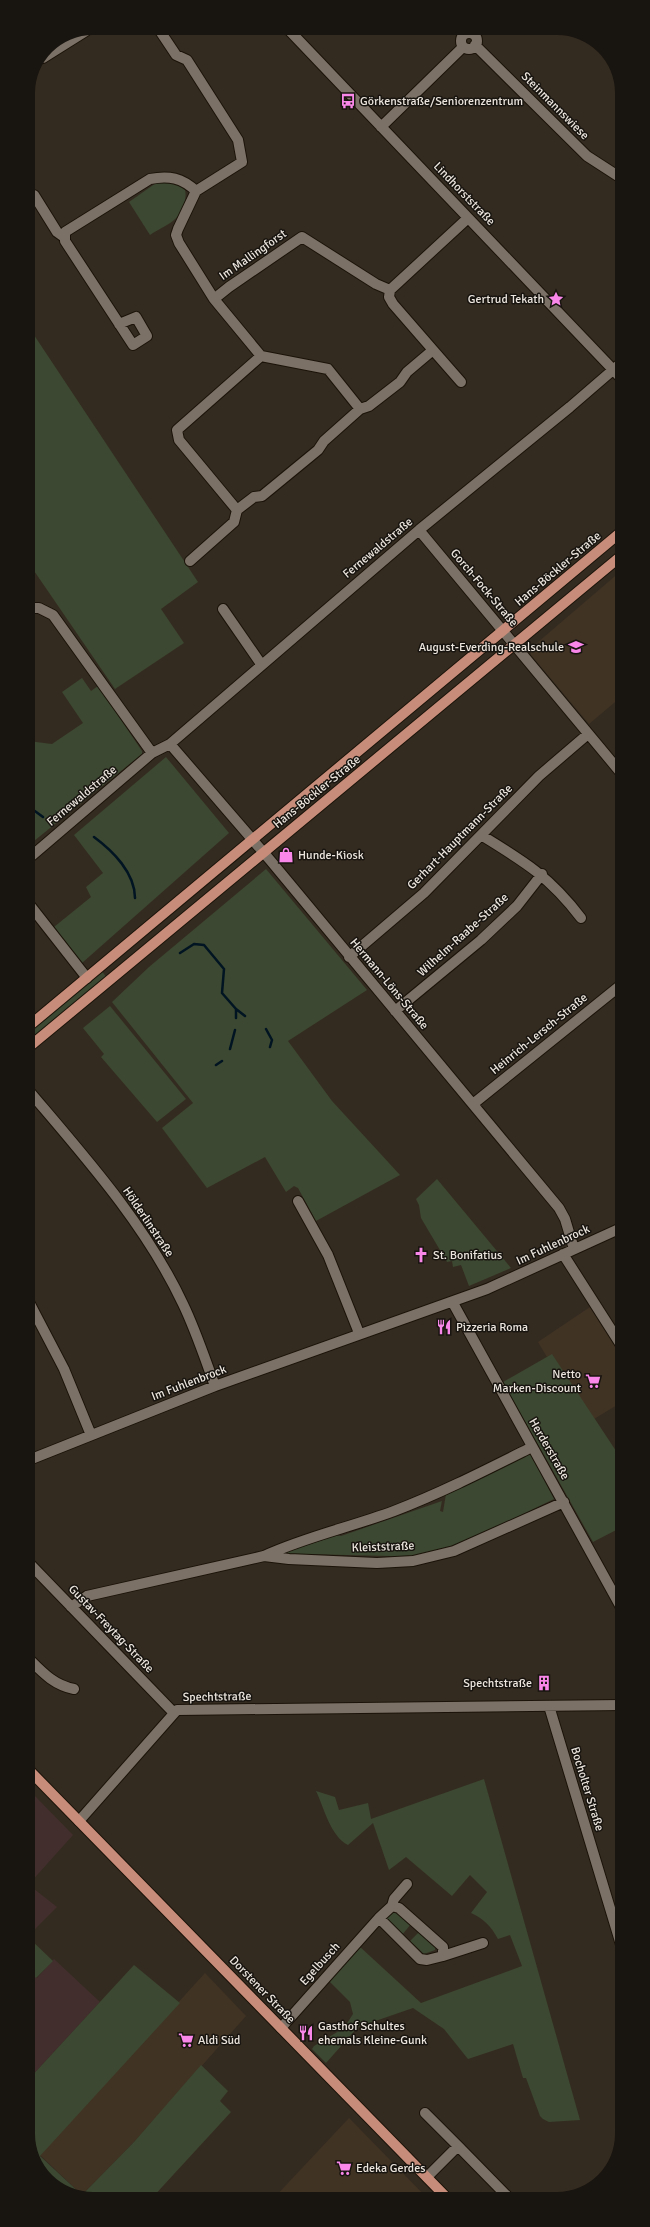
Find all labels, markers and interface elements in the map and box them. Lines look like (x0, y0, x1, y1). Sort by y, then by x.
street label: Steinmannswiese (518, 69, 592, 143)
bus stop icon: Görkenstraße/Seniorenzentrum (339, 92, 357, 110)
place label: Görkenstraße/Seniorenzentrum (360, 94, 523, 109)
street label: Lindhorststraße (430, 159, 498, 229)
street label: Im Mallingforst (217, 226, 289, 284)
place icon: Gertrud Tekath (547, 290, 565, 308)
place label: Gertrud Tekath (468, 292, 544, 307)
street label: Fernewaldstraße (340, 514, 416, 582)
street label: Hans-Böckler-Straße (512, 529, 604, 609)
street label: Gorch-Fock-Straße (447, 546, 521, 630)
school or university icon: August-Everding-Realschule (567, 638, 585, 656)
place label: August-Everding-Realschule (419, 640, 564, 655)
street label: Hans-Böckler-Straße (270, 752, 364, 832)
street label: Fernewaldstraße (44, 762, 120, 830)
street label: Gerhart-Hauptmann-Straße (404, 781, 516, 893)
shop icon: Hunde-Kiosk (277, 846, 295, 864)
place label: Hunde-Kiosk (298, 848, 364, 863)
street label: Wilhelm-Raabe-Straße (414, 890, 512, 980)
street label: Hermann-Löns-Straße (346, 935, 432, 1033)
street label: Heinrich-Lersch-Straße (487, 990, 591, 1078)
street label: Hölderlinstraße (119, 1184, 177, 1260)
street label: Im Fuhlenbrock (514, 1221, 592, 1269)
church icon: St. Bonifatius (412, 1246, 430, 1264)
place label: St. Bonifatius (433, 1248, 502, 1263)
restaurant icon: Pizzeria Roma (435, 1318, 453, 1336)
place label: Pizzeria Roma (456, 1320, 528, 1335)
street label: Im Fuhlenbrock (149, 1362, 229, 1404)
place label: Netto Marken-Discount (493, 1367, 581, 1396)
supermarket icon: Netto Marken-Discount (584, 1372, 602, 1390)
street label: Herderstraße (525, 1416, 573, 1482)
street label: Kleiststraße (351, 1538, 415, 1556)
street label: Gustav-Freytag-Straße (65, 1582, 157, 1676)
building icon: Spechtstraße (535, 1674, 553, 1692)
place label: Spechtstraße (463, 1676, 532, 1691)
street label: Spechtstraße (182, 1689, 252, 1705)
street label: Bocholter Straße (567, 1745, 607, 1833)
street label: Egelbusch (297, 1939, 343, 1989)
street label: Dorstener Straße (226, 1953, 298, 2027)
place label: Gasthof Schultes ehemals Kleine-Gunk (318, 2019, 427, 2048)
restaurant icon: Gasthof Schultes ehemals Kleine-Gunk (297, 2024, 315, 2042)
supermarket icon: Aldi Süd (177, 2031, 195, 2049)
place label: Aldi Süd (198, 2033, 240, 2048)
supermarket icon: Edeka Gerdes (335, 2159, 353, 2177)
place label: Edeka Gerdes (356, 2161, 425, 2176)

